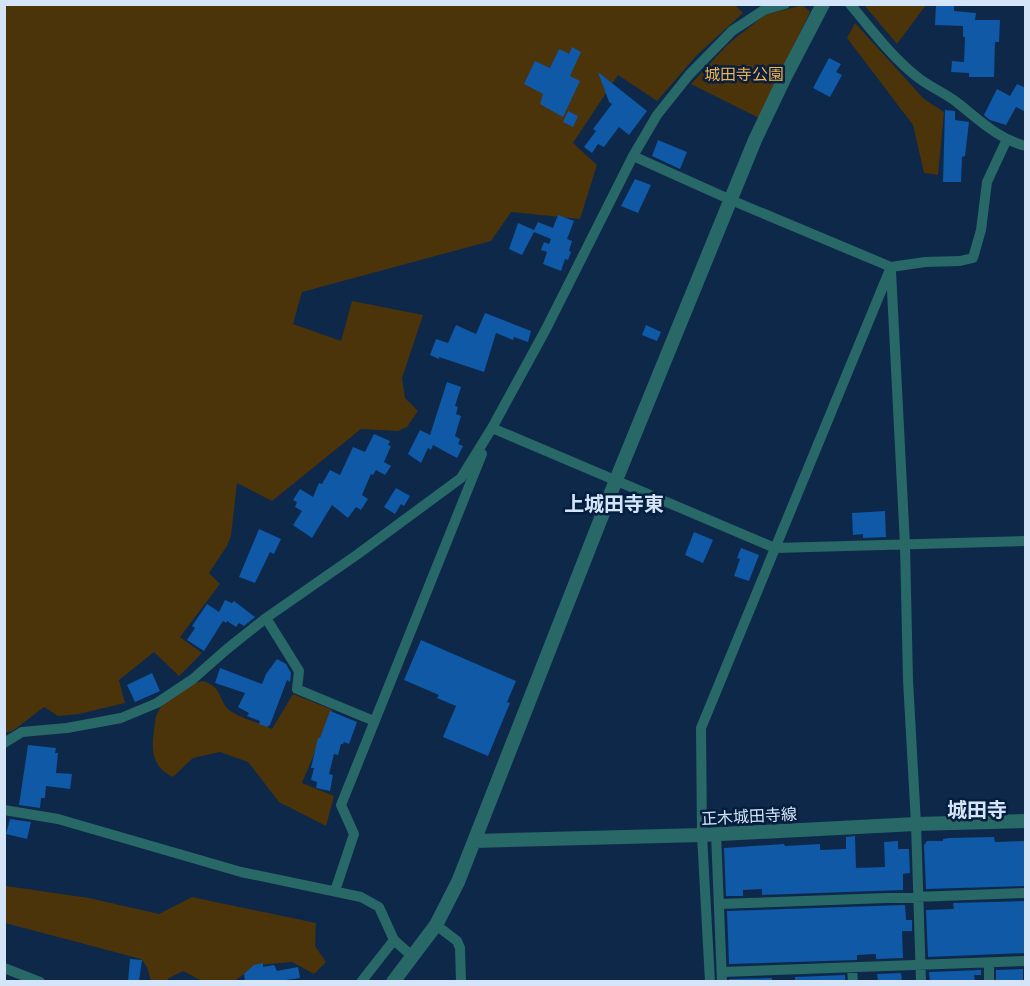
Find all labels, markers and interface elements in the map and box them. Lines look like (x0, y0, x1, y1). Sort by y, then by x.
park label: 城田寺公園 (704, 65, 784, 84)
district label: 上城田寺東 (564, 492, 664, 516)
district label: 城田寺 (947, 798, 1007, 822)
street label: 正木城田寺線 (701, 804, 797, 828)

